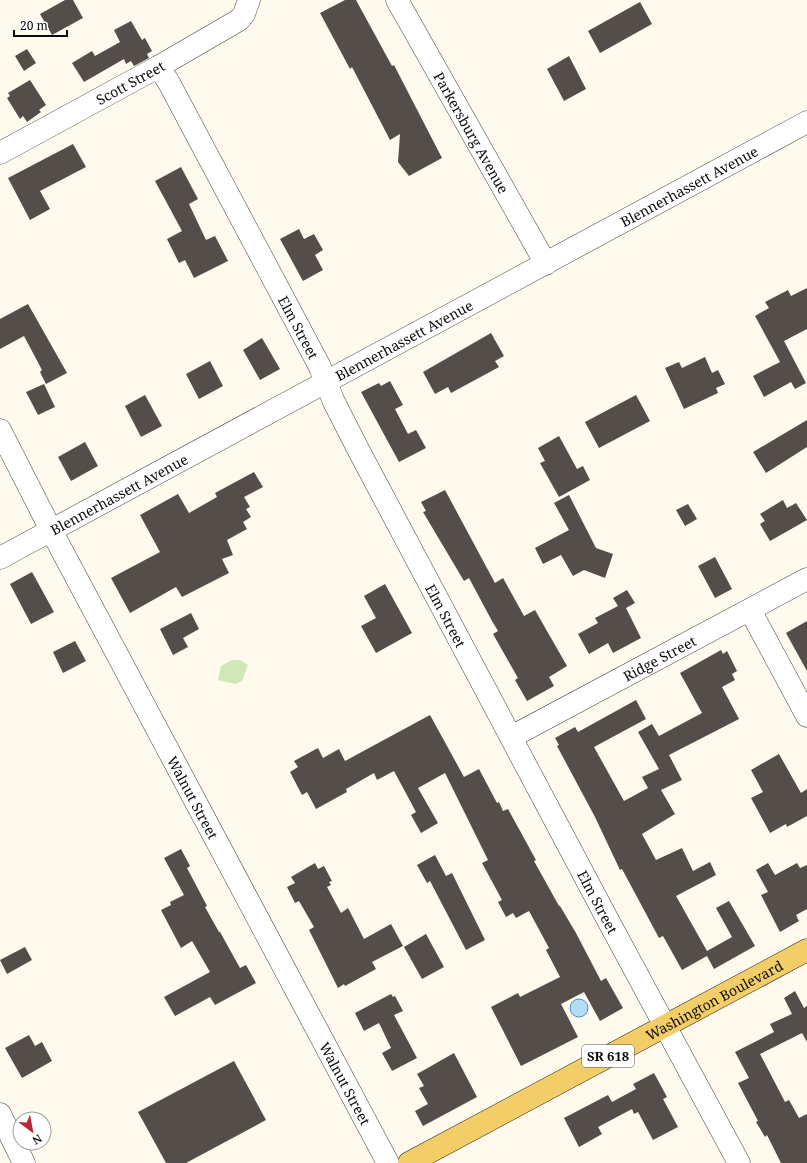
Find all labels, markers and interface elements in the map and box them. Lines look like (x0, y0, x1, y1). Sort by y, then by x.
scale bar (14, 12, 67, 38)
text: 20 m (20, 17, 48, 34)
street label: Scott Street (92, 56, 168, 109)
street label: Parkersburg Avenue (430, 68, 514, 197)
street label: Blennerhassett Avenue (617, 141, 761, 231)
street label: Elm Street (274, 292, 324, 362)
street label: Blennerhassett Avenue (332, 295, 476, 385)
street label: Blennerhassett Avenue (47, 449, 191, 539)
street label: Elm Street (422, 581, 471, 650)
street label: Ridge Street (619, 631, 699, 685)
street label: Walnut Street (163, 752, 223, 842)
street label: Elm Street (574, 867, 623, 937)
street label: Washington Boulevard (642, 955, 786, 1044)
street label: Walnut Street (316, 1038, 375, 1128)
road number: SR 618 (582, 1045, 634, 1067)
north arrow (12, 1111, 52, 1151)
text: N (30, 1131, 45, 1149)

